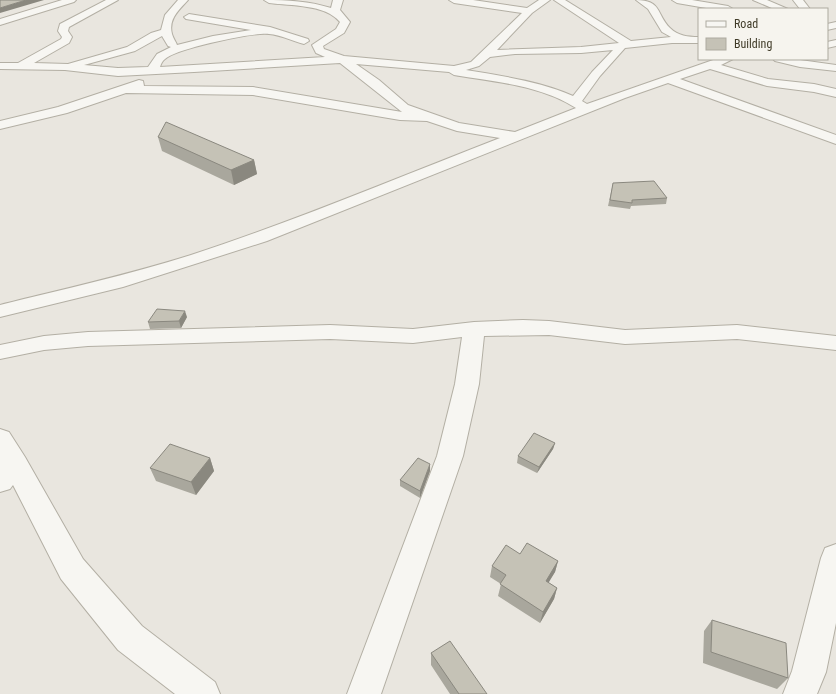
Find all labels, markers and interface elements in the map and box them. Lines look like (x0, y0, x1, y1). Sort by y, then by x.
legend (698, 8, 828, 60)
text: Road (734, 17, 758, 31)
text: Building (734, 37, 772, 51)

